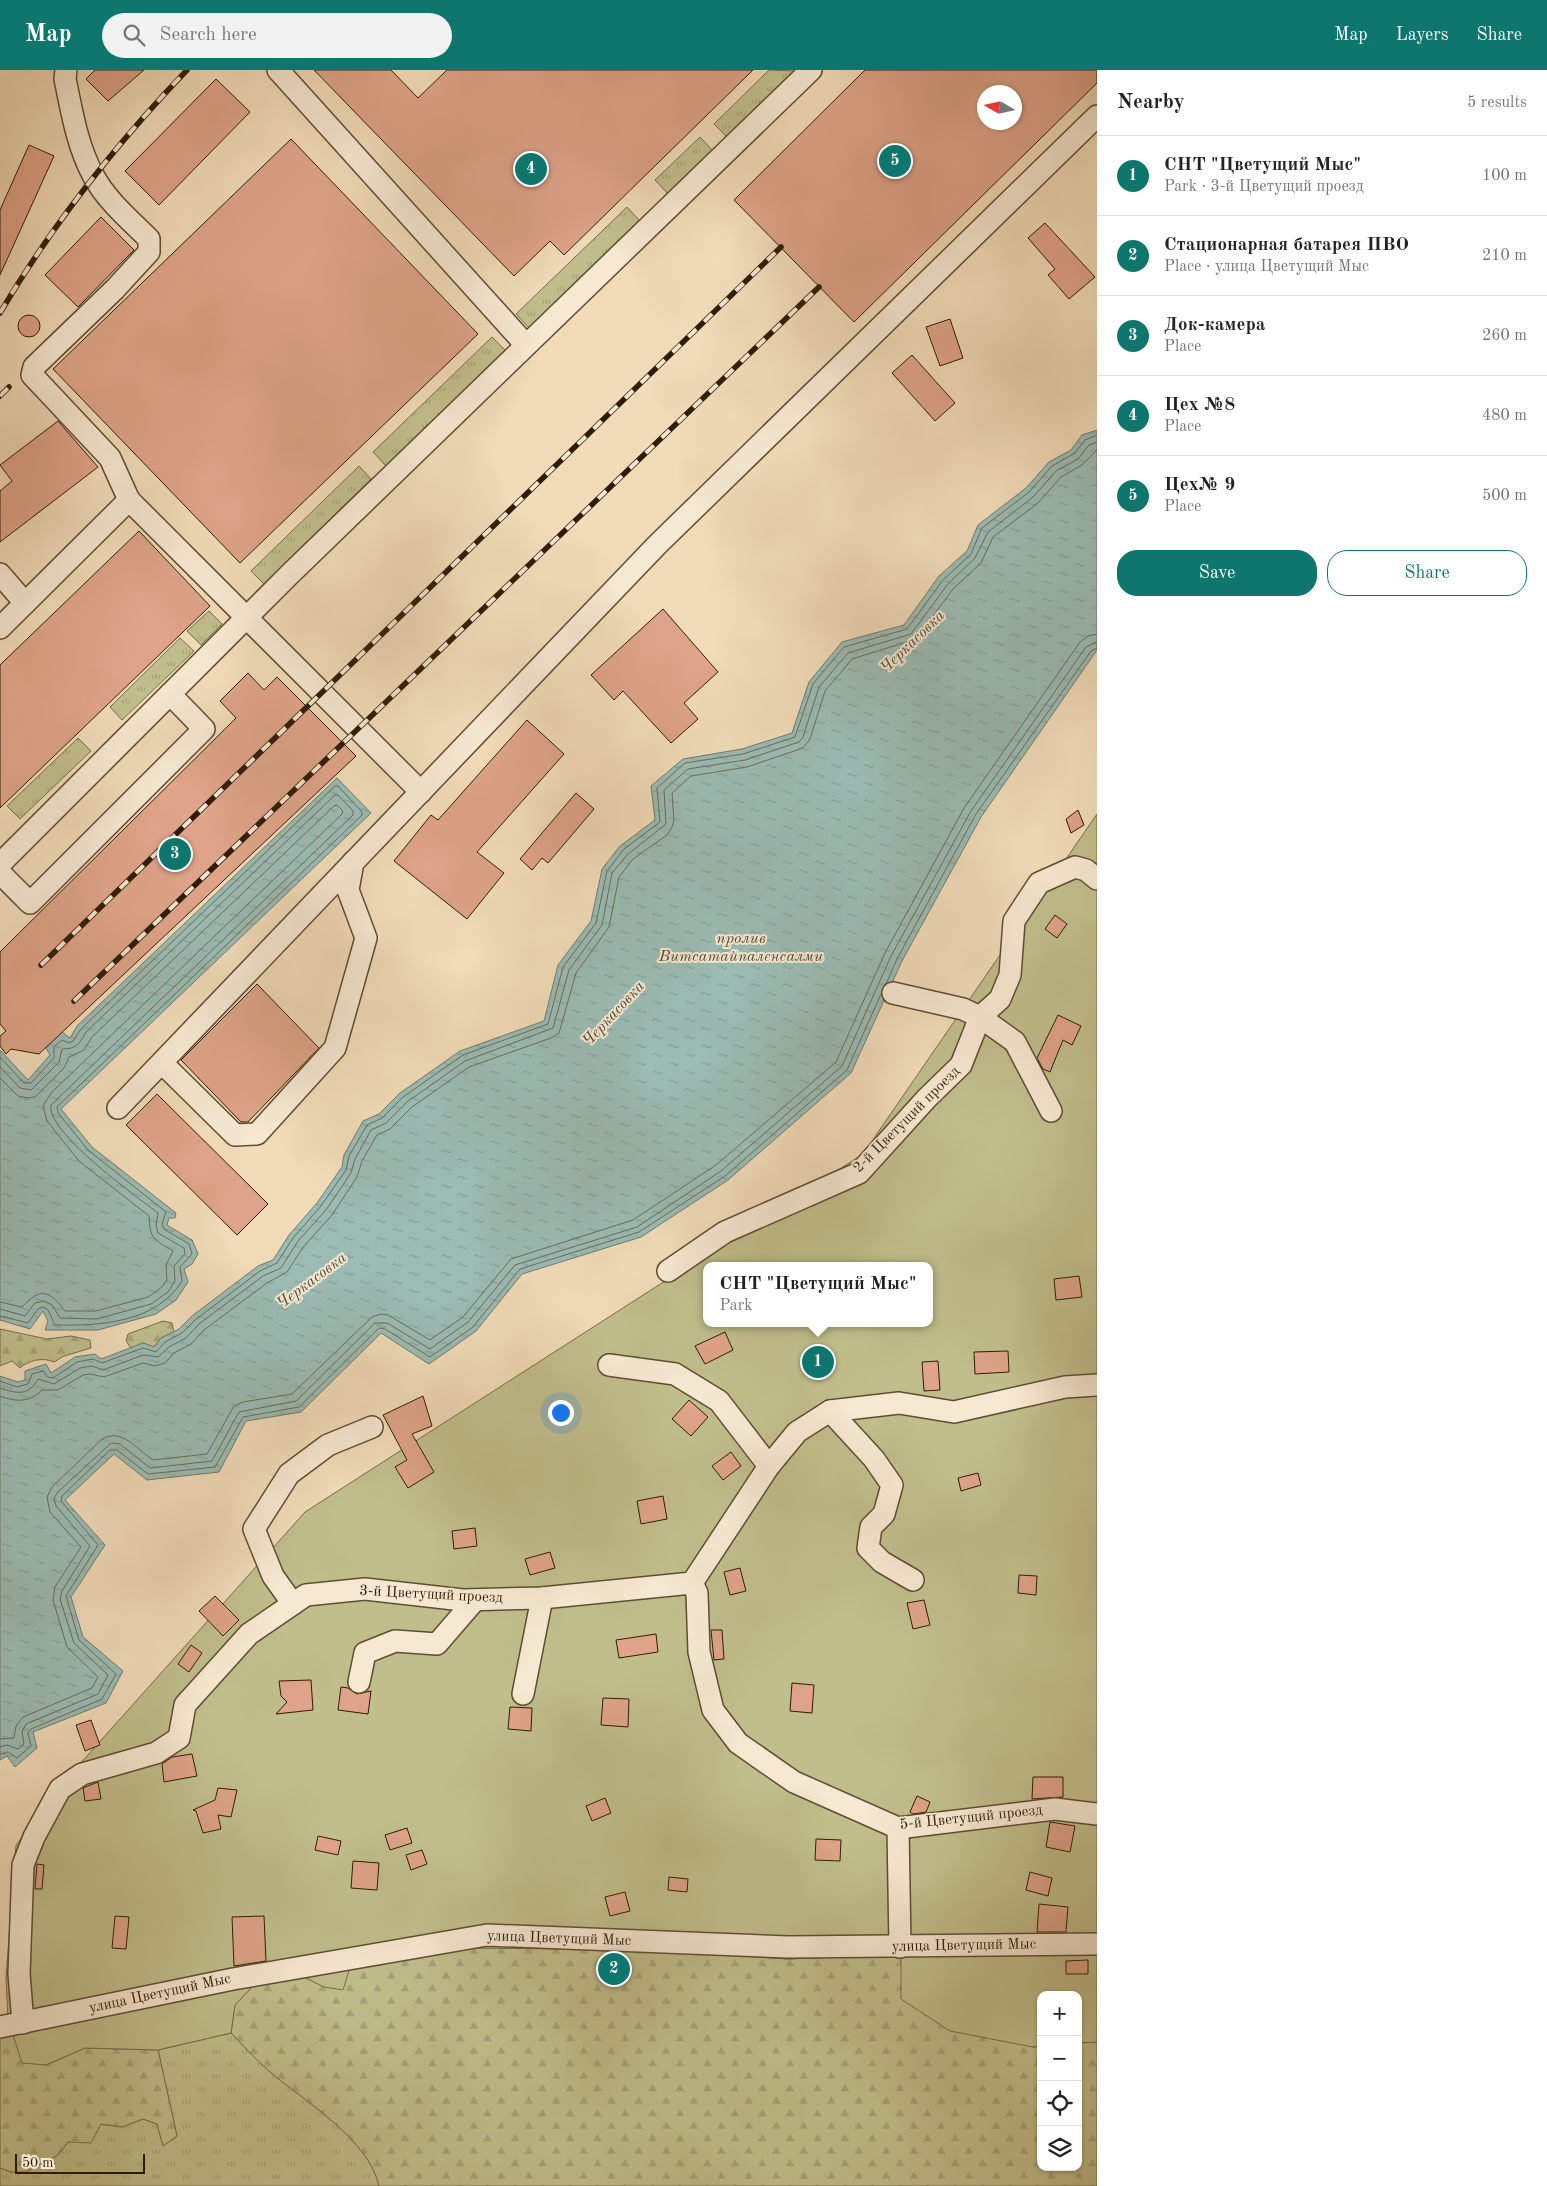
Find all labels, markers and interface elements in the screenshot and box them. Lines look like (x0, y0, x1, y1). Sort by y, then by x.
search box (102, 13, 452, 58)
icon: search (120, 21, 148, 49)
text: Map (25, 23, 72, 47)
text: Search here (160, 26, 257, 45)
text: Map (1334, 26, 1368, 44)
text: Layers (1396, 26, 1448, 44)
text: Share (1476, 26, 1522, 44)
north arrow (977, 85, 1022, 130)
text: Nearby (1117, 92, 1185, 113)
text: 5 results (1467, 95, 1527, 111)
pin: 5 (879, 142, 911, 180)
pin: 4 (515, 150, 547, 188)
text: СНТ "Цветущий Мыс" (1164, 156, 1361, 175)
text: 1 (1128, 168, 1138, 184)
text: 100 m (1482, 168, 1527, 184)
text: Park · 3-й Цветущий проезд (1164, 179, 1364, 195)
text: Стационарная батарея ПВО (1164, 236, 1409, 255)
text: 2 (1128, 248, 1138, 264)
text: 210 m (1482, 248, 1527, 264)
text: Place · улица Цветущий Мыс (1164, 259, 1369, 275)
text: Док-камера (1164, 316, 1265, 335)
text: 3 (1128, 328, 1138, 344)
text: 260 m (1482, 328, 1527, 344)
text: Place (1164, 339, 1201, 355)
text: Цех №8 (1164, 396, 1235, 415)
text: 4 (1128, 408, 1138, 424)
text: 480 m (1482, 408, 1527, 424)
text: Place (1164, 419, 1201, 435)
text: Цех№ 9 (1164, 476, 1235, 495)
text: 5 (1128, 488, 1138, 504)
text: 500 m (1482, 488, 1527, 504)
text: Place (1164, 499, 1201, 515)
button: Save (1117, 550, 1317, 596)
button: Share (1327, 550, 1527, 596)
water label: Черкасовка (878, 607, 948, 676)
pin: 3 (159, 835, 191, 873)
water label: пролив Витсатайпаленсалми (658, 931, 823, 965)
water label: Черкасовка (580, 978, 648, 1050)
street label: 2-й Цветущий проезд (851, 1063, 964, 1176)
water label: Черкасовка (274, 1250, 350, 1312)
popup (703, 1262, 933, 1327)
text: СНТ "Цветущий Мыс" (720, 1275, 916, 1294)
text: Park (720, 1298, 753, 1314)
pin: 1 (802, 1343, 834, 1381)
your location (548, 1400, 574, 1426)
street label: 3-й Цветущий проезд (359, 1584, 504, 1606)
street label: 5-й Цветущий проезд (899, 1803, 1044, 1833)
street label: улица Цветущий Мыс (487, 1929, 632, 1949)
street label: улица Цветущий Мыс (892, 1937, 1037, 1955)
pin: 2 (598, 1950, 630, 1988)
street label: улица Цветущий Мыс (88, 1972, 233, 2016)
map controls (1037, 1991, 1082, 2171)
button: + (1037, 1991, 1082, 2036)
button: − (1037, 2036, 1082, 2081)
button: locate (1037, 2081, 1082, 2126)
button: layers (1037, 2126, 1082, 2171)
scale bar (15, 2151, 145, 2174)
text: 50 m (22, 2156, 53, 2170)

